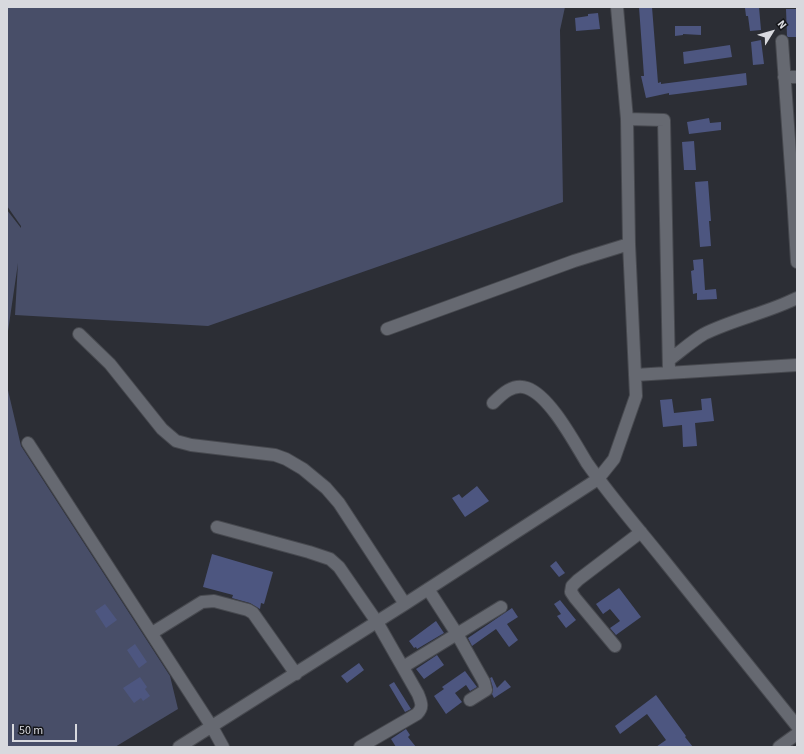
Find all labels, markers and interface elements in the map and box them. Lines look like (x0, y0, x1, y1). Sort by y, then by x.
north arrow (752, 12, 792, 52)
text: N (774, 17, 790, 32)
scale bar (14, 716, 79, 742)
text: 50 m (19, 722, 43, 739)

